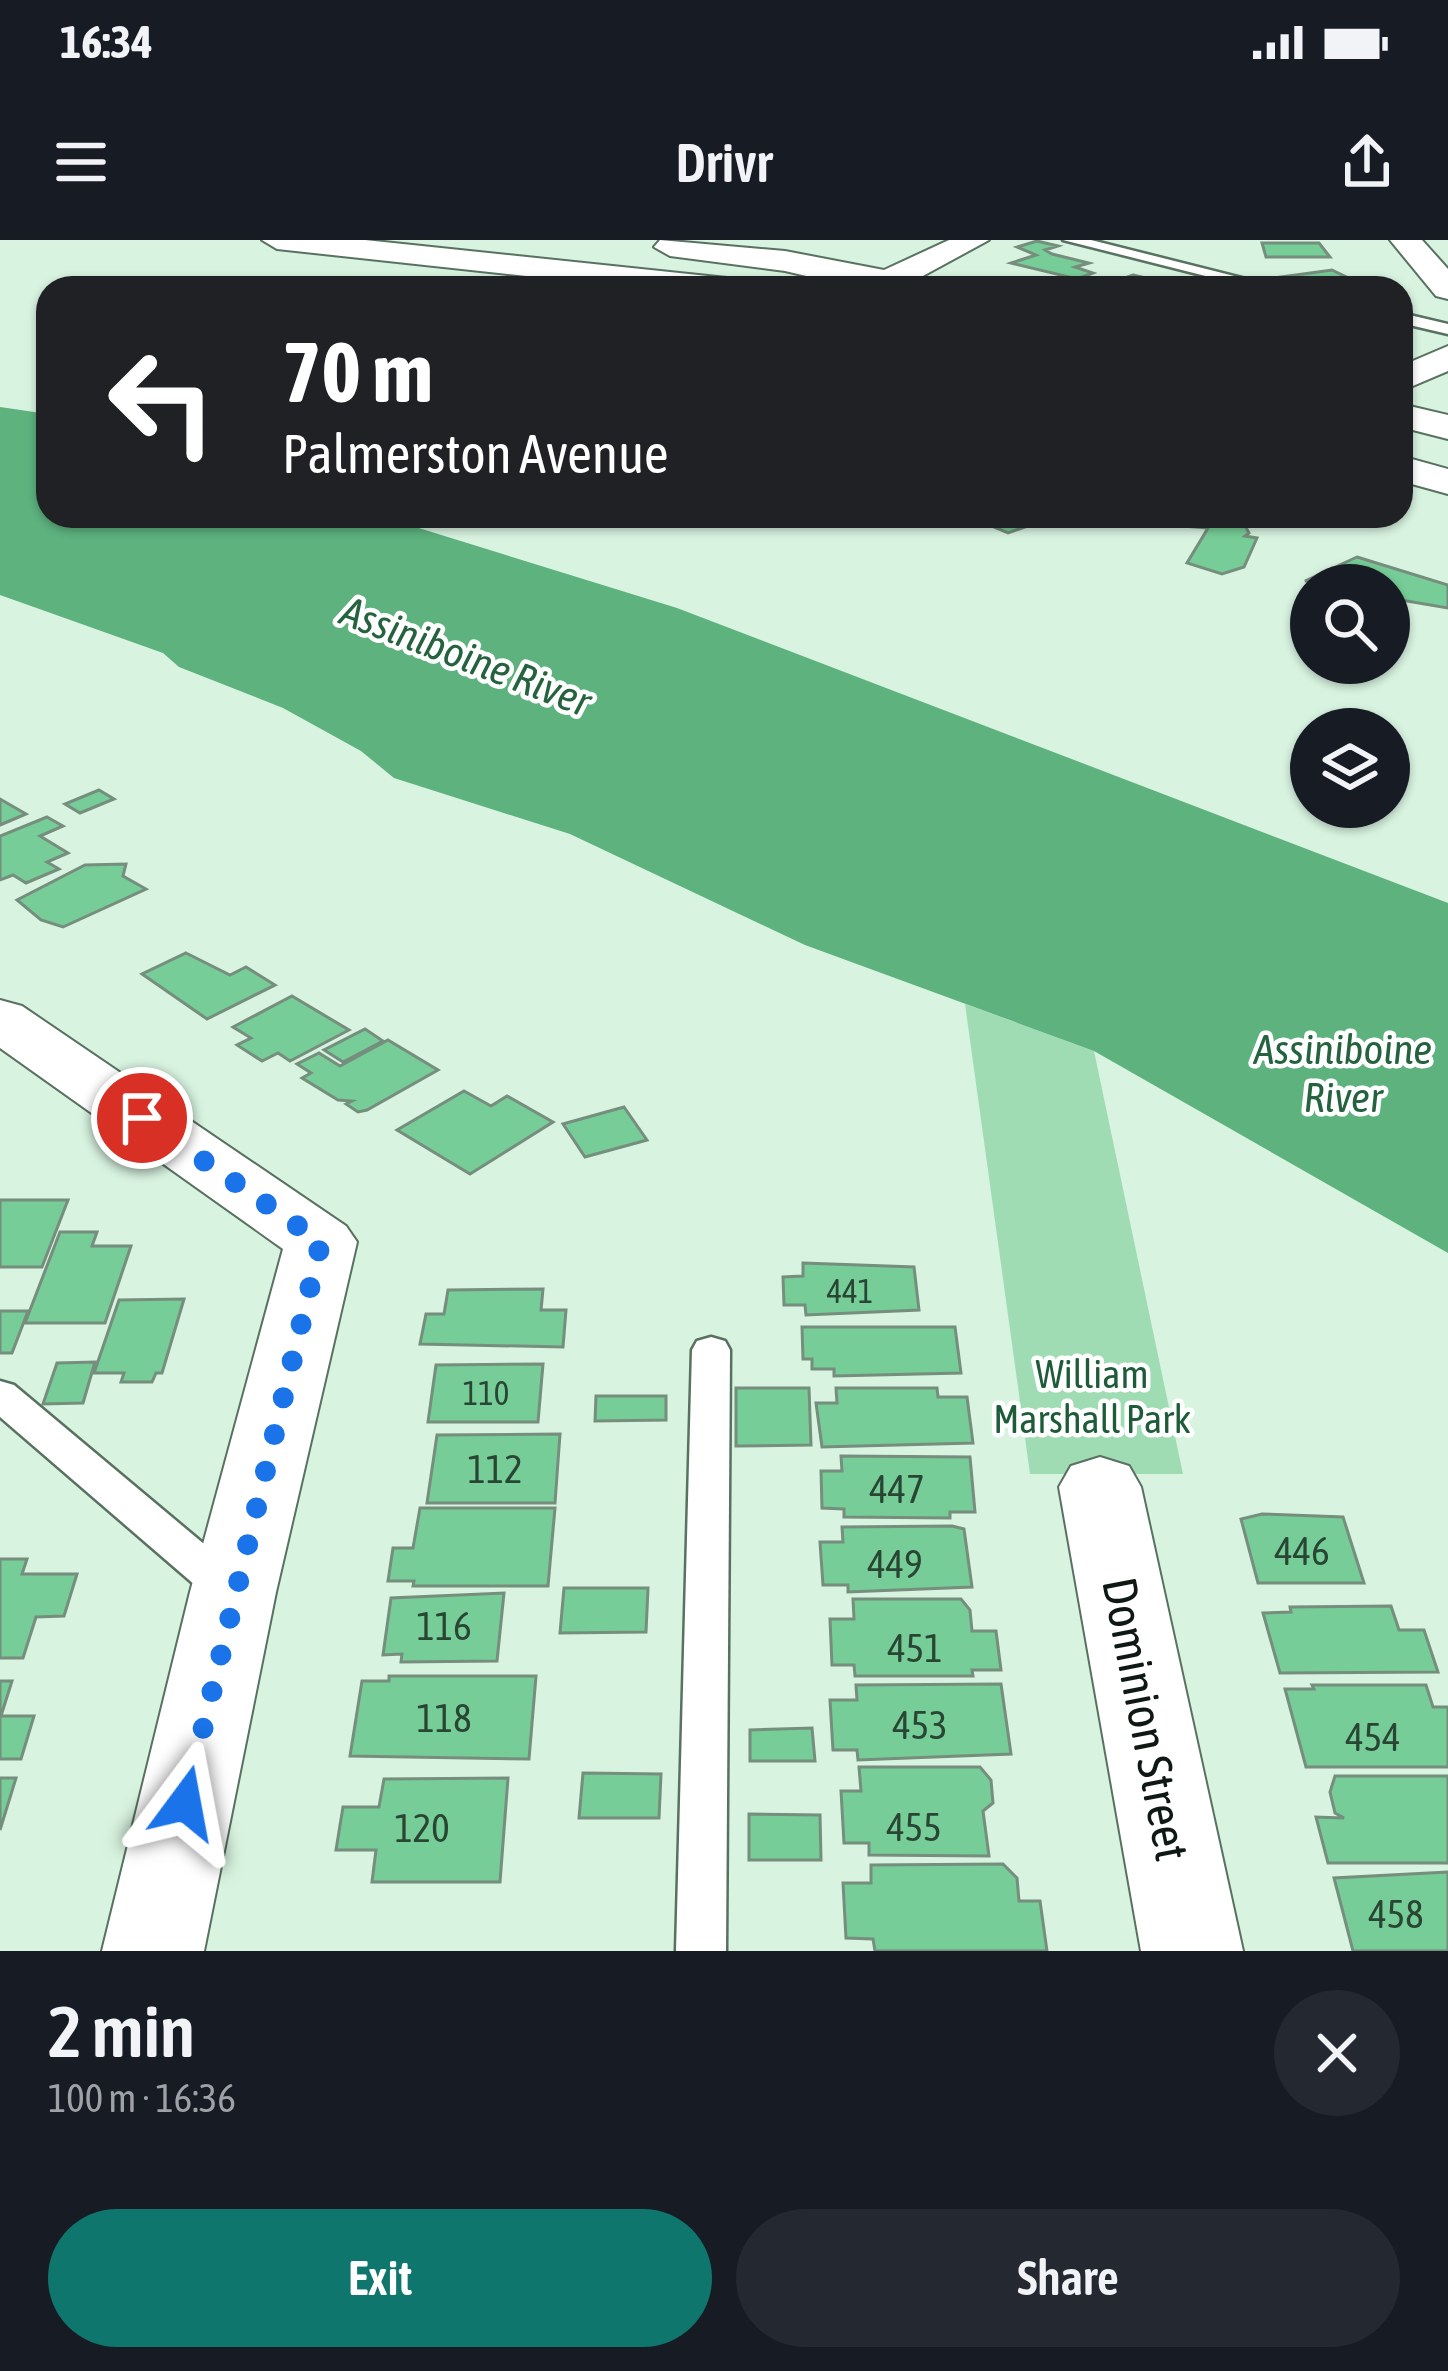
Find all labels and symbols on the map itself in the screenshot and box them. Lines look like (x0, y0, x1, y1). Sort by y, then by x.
water label: Assiniboine River (333, 586, 599, 726)
water label: Assiniboine River (1253, 1025, 1432, 1121)
pin (91, 1067, 193, 1169)
house number: 441 (827, 1272, 873, 1310)
park label: William Marshall Park (993, 1352, 1191, 1441)
house number: 110 (463, 1374, 509, 1412)
house number: 112 (468, 1447, 523, 1491)
house number: 447 (870, 1467, 925, 1511)
house number: 446 (1275, 1529, 1330, 1573)
house number: 449 (868, 1542, 923, 1586)
street label: Dominion Street (1092, 1573, 1201, 1865)
house number: 116 (417, 1604, 472, 1648)
house number: 451 (888, 1626, 943, 1670)
house number: 118 (417, 1696, 472, 1740)
house number: 453 (893, 1703, 948, 1747)
house number: 454 (1346, 1715, 1401, 1759)
position arrow (122, 1740, 248, 1866)
house number: 455 (887, 1805, 942, 1849)
house number: 120 (395, 1806, 450, 1850)
house number: 458 (1369, 1892, 1424, 1936)

